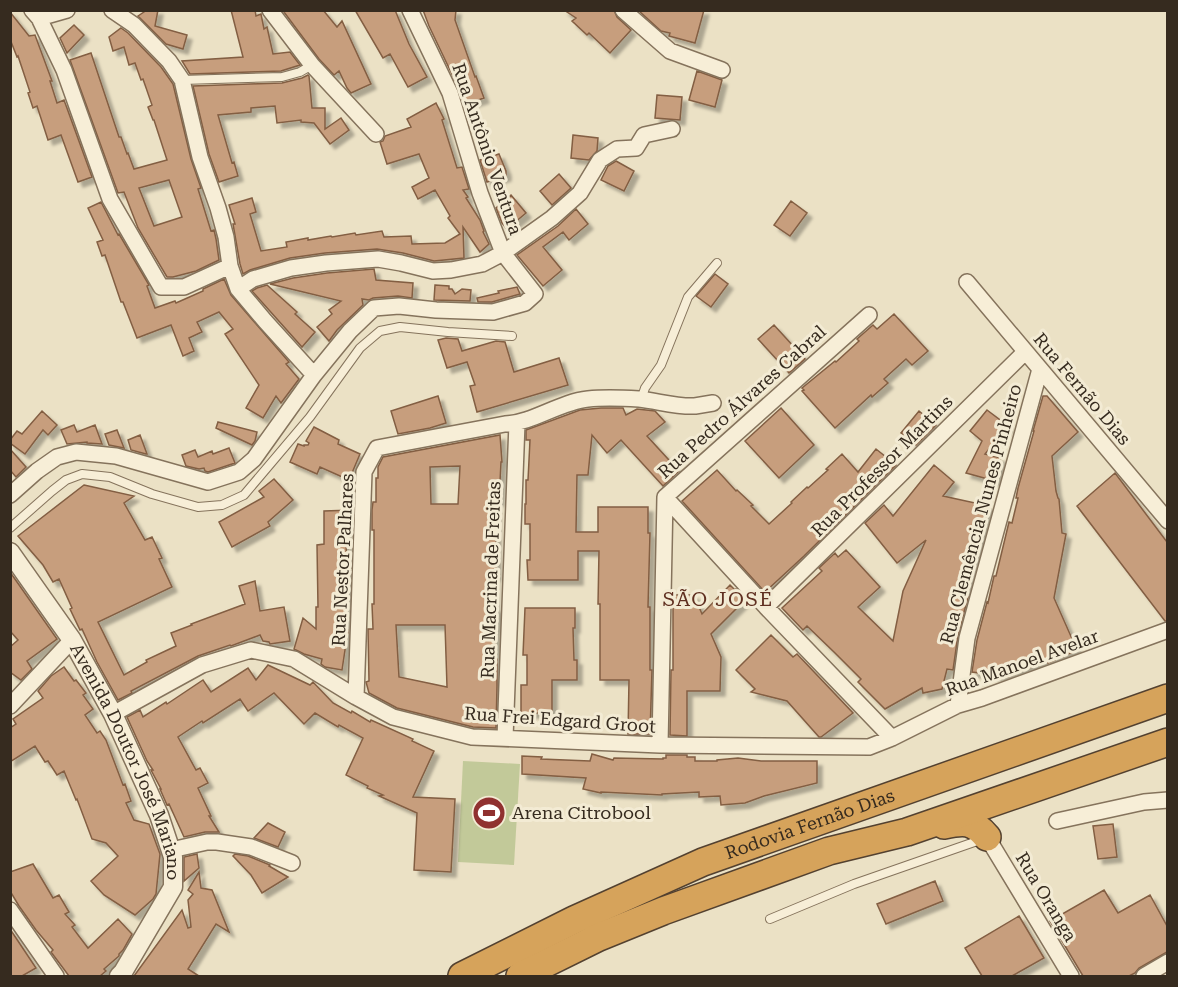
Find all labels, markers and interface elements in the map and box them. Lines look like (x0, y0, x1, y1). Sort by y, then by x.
street label: Rua Antônio Ventura (448, 60, 527, 238)
street label: Rua Pedro Álvares Cabral (653, 320, 830, 483)
street label: Rua Fernão Dias (1029, 328, 1135, 449)
street label: Rua Clemência Nunes Pinheiro (936, 382, 1025, 646)
street label: Rua Professor Martins (807, 391, 957, 541)
street label: Rua Nestor Palhares (327, 473, 358, 647)
street label: Rua Macrina de Freitas (477, 481, 504, 679)
district label: SÃO JOSÉ (662, 587, 774, 611)
street label: Rua Manoel Avelar (942, 625, 1101, 700)
street label: Avenida Doutor José Mariano (66, 640, 184, 880)
street label: Rua Frei Edgard Groot (464, 702, 657, 737)
street label: Rodovia Fernão Dias (722, 784, 897, 863)
sports icon: Arena Citrobool (471, 795, 507, 831)
place label: Arena Citrobool (512, 802, 651, 823)
street label: Rua Oranga (1012, 848, 1081, 945)

